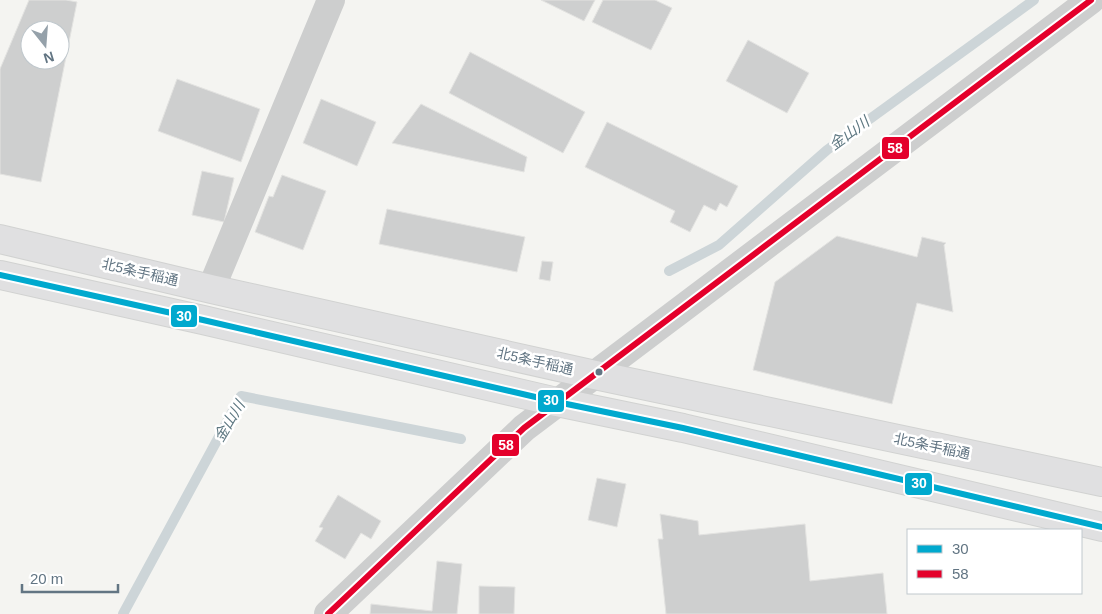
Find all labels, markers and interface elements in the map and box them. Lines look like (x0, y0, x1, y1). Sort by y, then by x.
north arrow (20, 20, 70, 70)
text: N (42, 48, 56, 67)
water label: 金山川 (826, 112, 874, 153)
line badge: 58 (881, 136, 910, 160)
text: 58 (887, 140, 903, 156)
street label: 北5条手稲通 (100, 255, 180, 289)
line badge: 30 (170, 304, 198, 328)
text: 30 (176, 308, 192, 324)
street label: 北5条手稲通 (495, 344, 575, 378)
unlabelled marker (594, 367, 604, 377)
line badge: 30 (537, 389, 565, 413)
text: 30 (543, 392, 559, 408)
water label: 金山川 (210, 396, 249, 445)
street label: 北5条手稲通 (892, 430, 972, 462)
line badge: 58 (491, 433, 520, 457)
text: 58 (498, 437, 514, 453)
line badge: 30 (904, 472, 933, 496)
text: 30 (911, 475, 927, 491)
legend (907, 529, 1082, 594)
text: 30 (952, 540, 969, 557)
scale bar (22, 562, 119, 594)
text: 58 (952, 565, 969, 582)
text: 20 m (30, 570, 63, 587)

